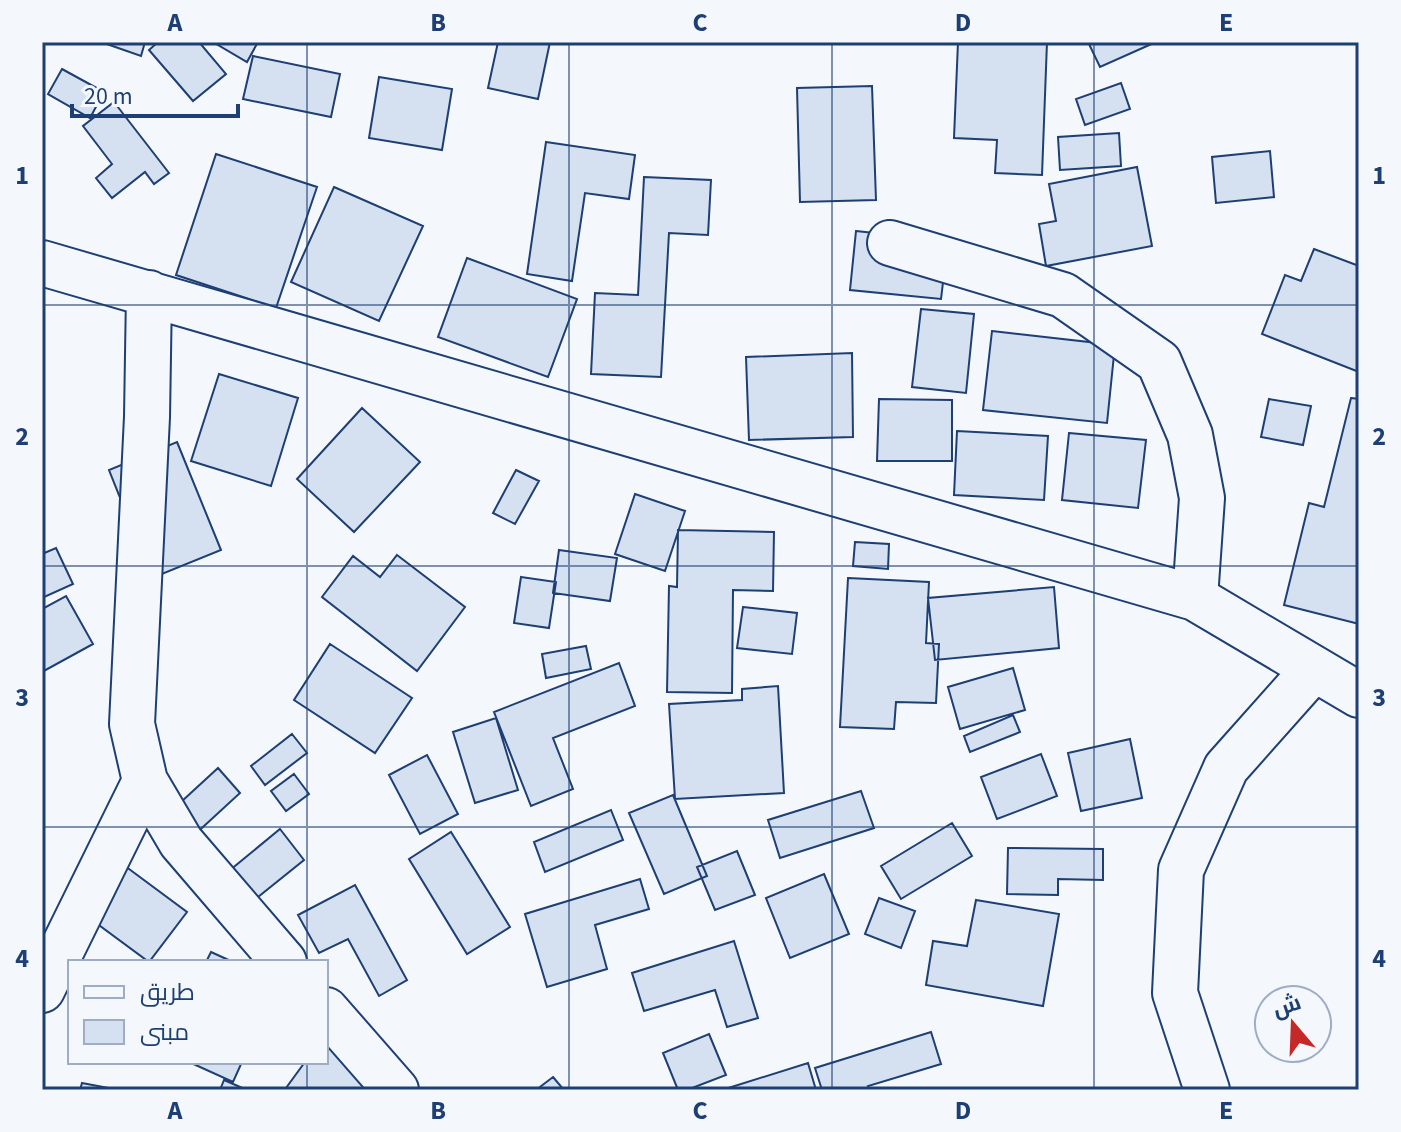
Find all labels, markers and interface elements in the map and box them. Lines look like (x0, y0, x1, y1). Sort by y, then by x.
text: A (167, 4, 184, 41)
text: B (430, 4, 446, 41)
text: C (692, 4, 708, 41)
text: D (955, 4, 971, 41)
text: E (1219, 4, 1233, 41)
scale bar (72, 68, 238, 118)
text: 20 m (84, 79, 133, 114)
text: 1 (15, 157, 29, 194)
text: 1 (1372, 157, 1386, 194)
text: 2 (15, 418, 29, 455)
text: 2 (1372, 418, 1386, 455)
text: 3 (15, 679, 29, 716)
text: 3 (1372, 679, 1386, 716)
text: 4 (15, 940, 29, 977)
text: 4 (1372, 940, 1386, 977)
legend (68, 960, 328, 1064)
text: طريق (140, 975, 195, 1010)
north arrow (1253, 984, 1333, 1064)
text: ش (1268, 986, 1305, 1026)
text: مبنى (140, 1015, 189, 1050)
text: A (167, 1092, 184, 1129)
text: B (430, 1092, 446, 1129)
text: C (692, 1092, 708, 1129)
text: D (955, 1092, 971, 1129)
text: E (1219, 1092, 1233, 1129)

